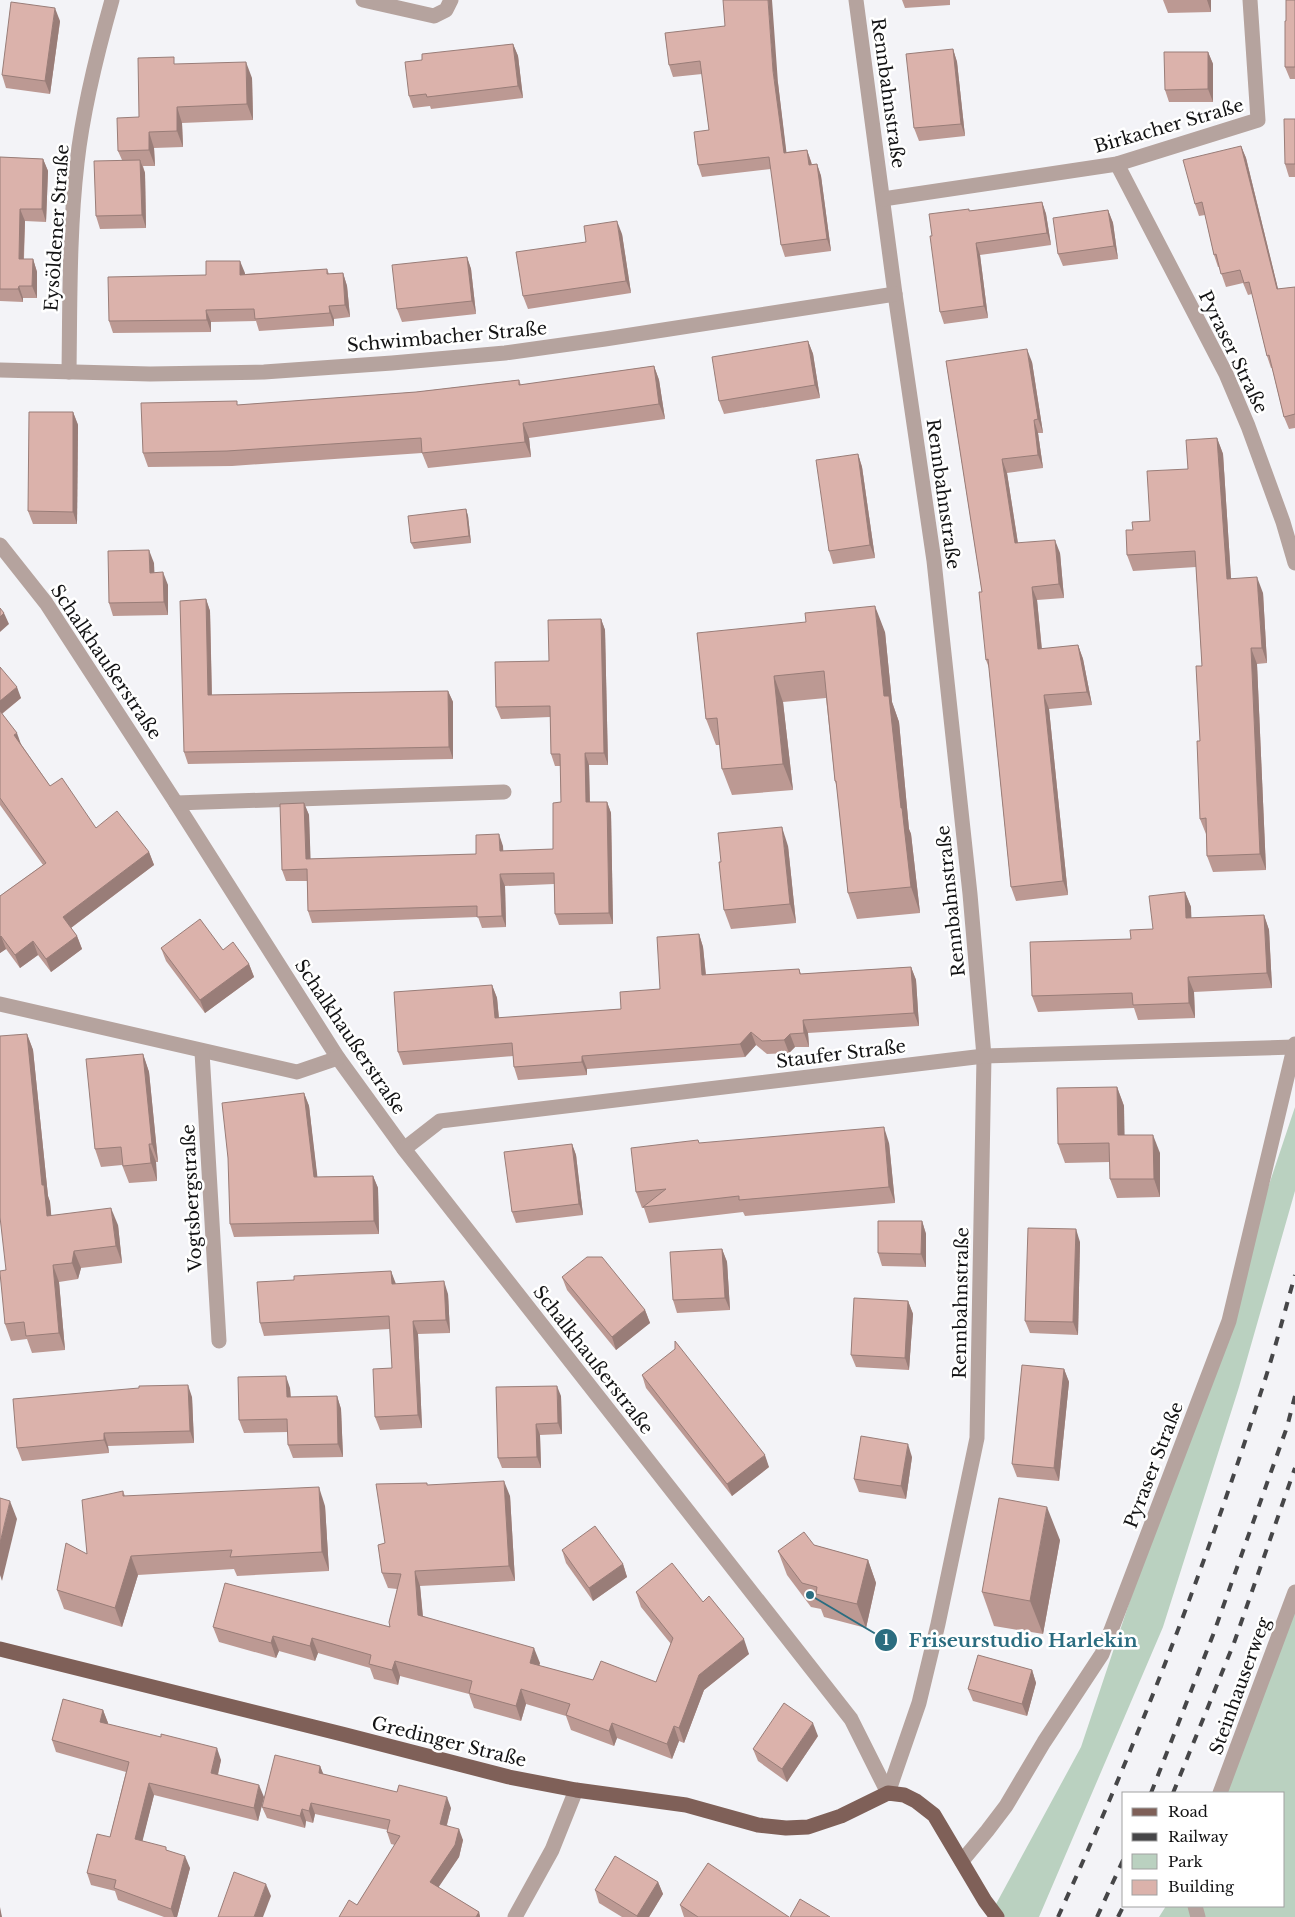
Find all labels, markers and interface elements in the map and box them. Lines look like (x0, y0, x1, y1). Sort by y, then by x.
street label: Rennbahnstraße (867, 16, 909, 170)
street label: Birkacher Straße (1092, 94, 1246, 158)
street label: Eysöldener Straße (40, 144, 74, 312)
street label: Pyraser Straße (1194, 287, 1272, 417)
street label: Schwimbacher Straße (346, 317, 548, 357)
street label: Rennbahnstraße (922, 417, 964, 571)
street label: Schalkhaußerstraße (46, 580, 166, 744)
street label: Rennbahnstraße (932, 824, 970, 978)
street label: Schalkhaußerstraße (290, 955, 410, 1119)
street label: Staufer Straße (775, 1035, 907, 1073)
street label: Vogtsbergstraße (177, 1124, 207, 1273)
street label: Rennbahnstraße (949, 1227, 973, 1379)
street label: Schalkhaußerstraße (528, 1281, 658, 1439)
street label: Pyraser Straße (1120, 1399, 1188, 1531)
street label: Steinhauserweg (1205, 1614, 1275, 1758)
callout: Friseurstudio Harlekin (873, 1623, 1147, 1657)
text: Friseurstudio Harlekin (908, 1629, 1138, 1652)
text: 1 (883, 1630, 890, 1649)
street label: Gredinger Straße (369, 1712, 529, 1772)
legend (1122, 1792, 1285, 1907)
text: Road (1168, 1802, 1208, 1821)
text: Railway (1168, 1827, 1229, 1846)
text: Park (1168, 1852, 1204, 1871)
text: Building (1168, 1877, 1235, 1896)

